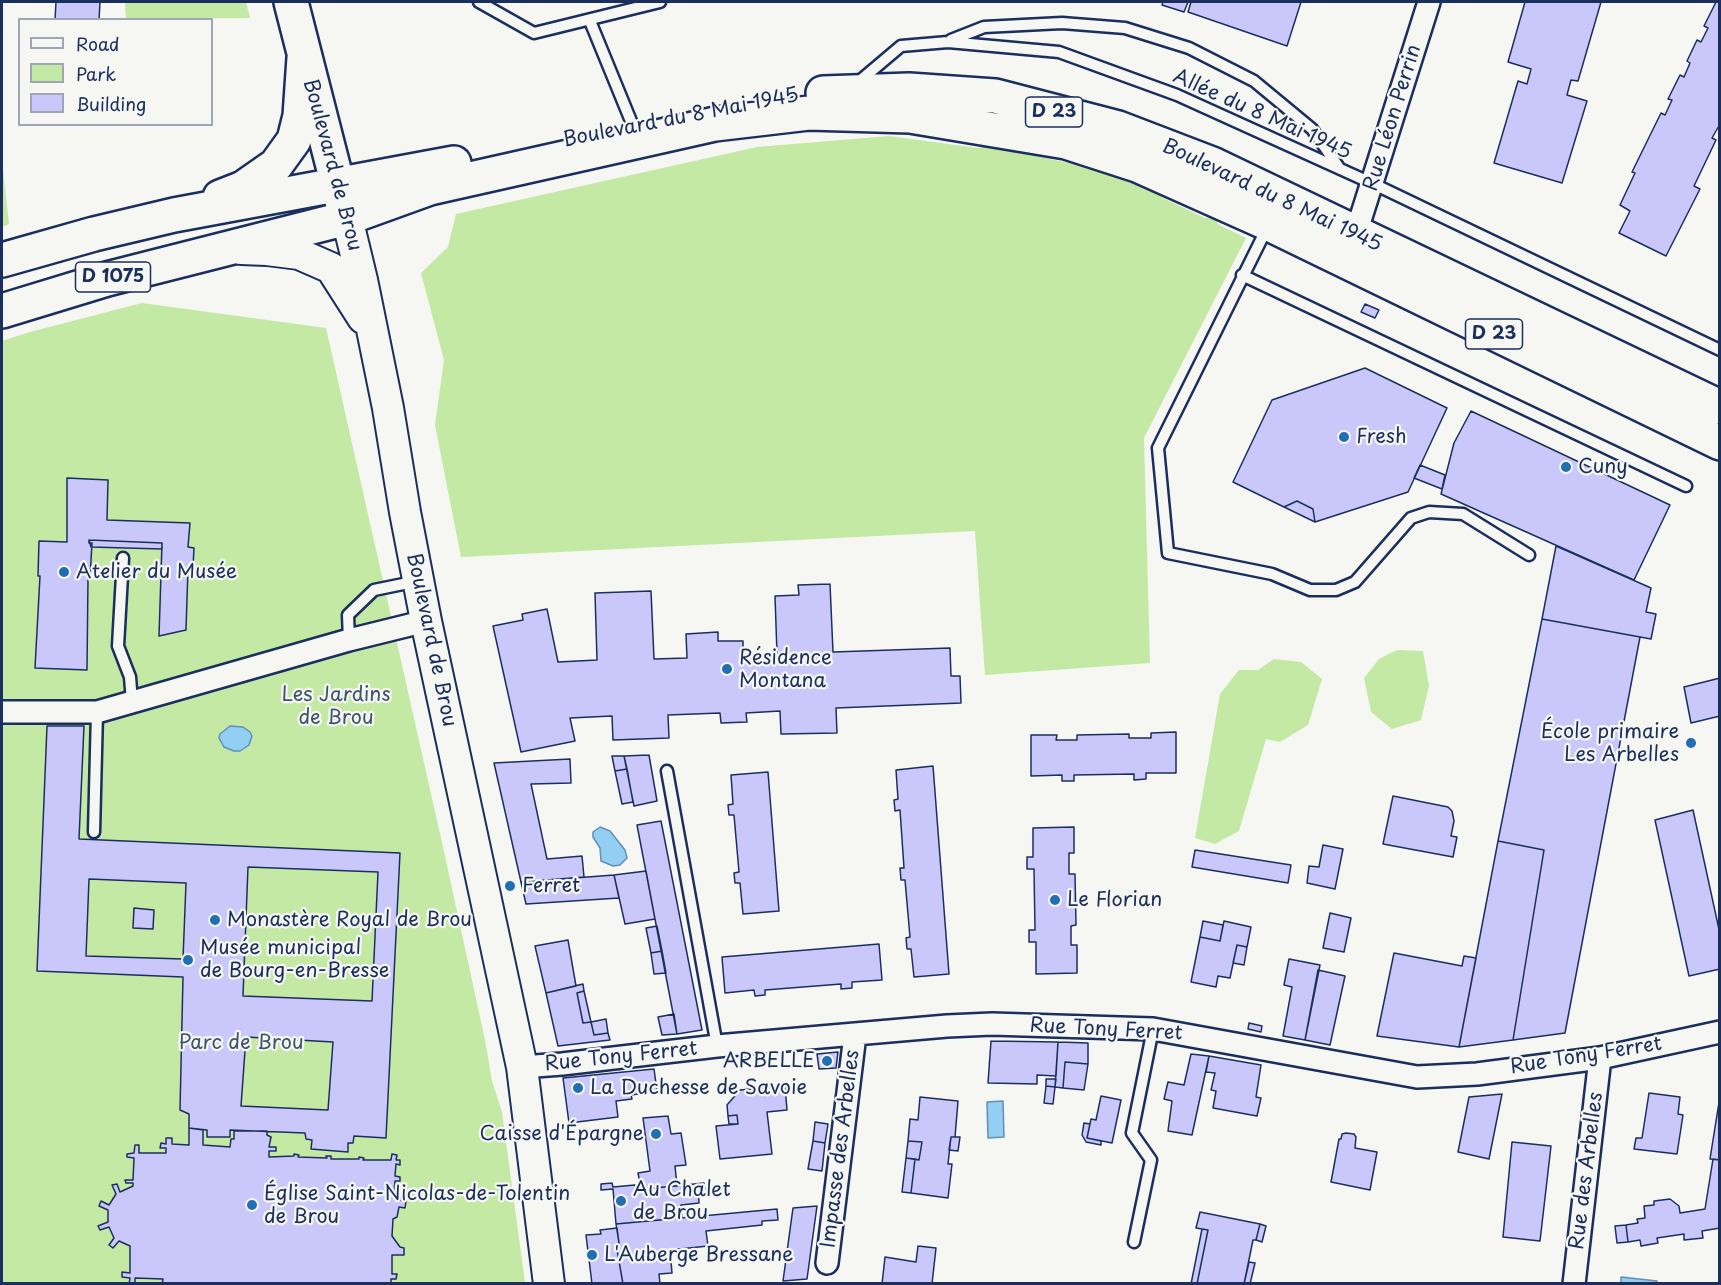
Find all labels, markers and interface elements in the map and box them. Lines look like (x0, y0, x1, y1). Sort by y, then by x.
legend (18, 18, 213, 126)
text: Road (76, 30, 120, 57)
street label: Rue Léon Perrin (1359, 42, 1427, 194)
text: Park (76, 60, 116, 87)
street label: Allée du 8 Mai 1945 (1169, 65, 1355, 165)
street label: Boulevard de Brou (298, 76, 366, 254)
street label: Boulevard du 8 Mai 1945 (561, 83, 801, 153)
text: Building (76, 90, 146, 117)
road number: D 23 (1026, 97, 1082, 127)
street label: Boulevard du 8 Mai 1945 (1158, 134, 1386, 258)
road number: D 1075 (76, 262, 150, 292)
road number: D 23 (1466, 319, 1522, 349)
place label: Fresh (1356, 425, 1407, 449)
marker: Fresh (1337, 430, 1351, 444)
place label: Cuny (1578, 455, 1628, 479)
marker: Cuny (1559, 460, 1573, 474)
street label: Boulevard de Brou (401, 551, 461, 729)
place label: Atelier du Musée (76, 560, 237, 584)
marker: Atelier du Musée (57, 565, 71, 579)
place label: Résidence Montana (739, 646, 832, 693)
marker: Résidence Montana (720, 662, 734, 676)
park label: Les Jardins de Brou (281, 683, 391, 730)
place label: École primaire Les Arbelles (1541, 720, 1679, 767)
marker: École primaire Les Arbelles (1684, 736, 1698, 750)
place label: Ferret (522, 874, 580, 898)
marker: Ferret (503, 879, 517, 893)
place label: Le Florian (1067, 888, 1162, 912)
marker: Le Florian (1048, 893, 1062, 907)
place label: Monastère Royal de Brou (227, 908, 472, 932)
marker: Monastère Royal de Brou (208, 913, 222, 927)
place label: Musée municipal de Bourg-en-Bresse (200, 936, 389, 983)
marker: Musée municipal de Bourg-en-Bresse (181, 953, 195, 967)
street label: Rue Tony Ferret (1029, 1014, 1183, 1046)
park label: Parc de Brou (178, 1031, 304, 1055)
street label: Rue Tony Ferret (1508, 1032, 1664, 1080)
street label: Rue Tony Ferret (544, 1037, 698, 1077)
place label: ARBELLE (723, 1049, 815, 1073)
street label: Impasse des Arbelles (817, 1049, 865, 1249)
marker: ARBELLE (820, 1054, 834, 1068)
place label: La Duchesse de Savoie (590, 1076, 807, 1100)
marker: La Duchesse de Savoie (571, 1081, 585, 1095)
street label: Rue des Arbelles (1565, 1091, 1609, 1251)
place label: Caisse d'Épargne (480, 1122, 644, 1146)
marker: Caisse d'Épargne (649, 1127, 663, 1141)
place label: Au Chalet de Brou (633, 1178, 731, 1225)
place label: Église Saint-Nicolas-de-Tolentin de Brou (264, 1182, 570, 1229)
marker: Au Chalet de Brou (614, 1194, 628, 1208)
marker: Église Saint-Nicolas-de-Tolentin de Brou (245, 1198, 259, 1212)
place label: L'Auberge Bressane (604, 1243, 794, 1267)
marker: L'Auberge Bressane (585, 1248, 599, 1262)

